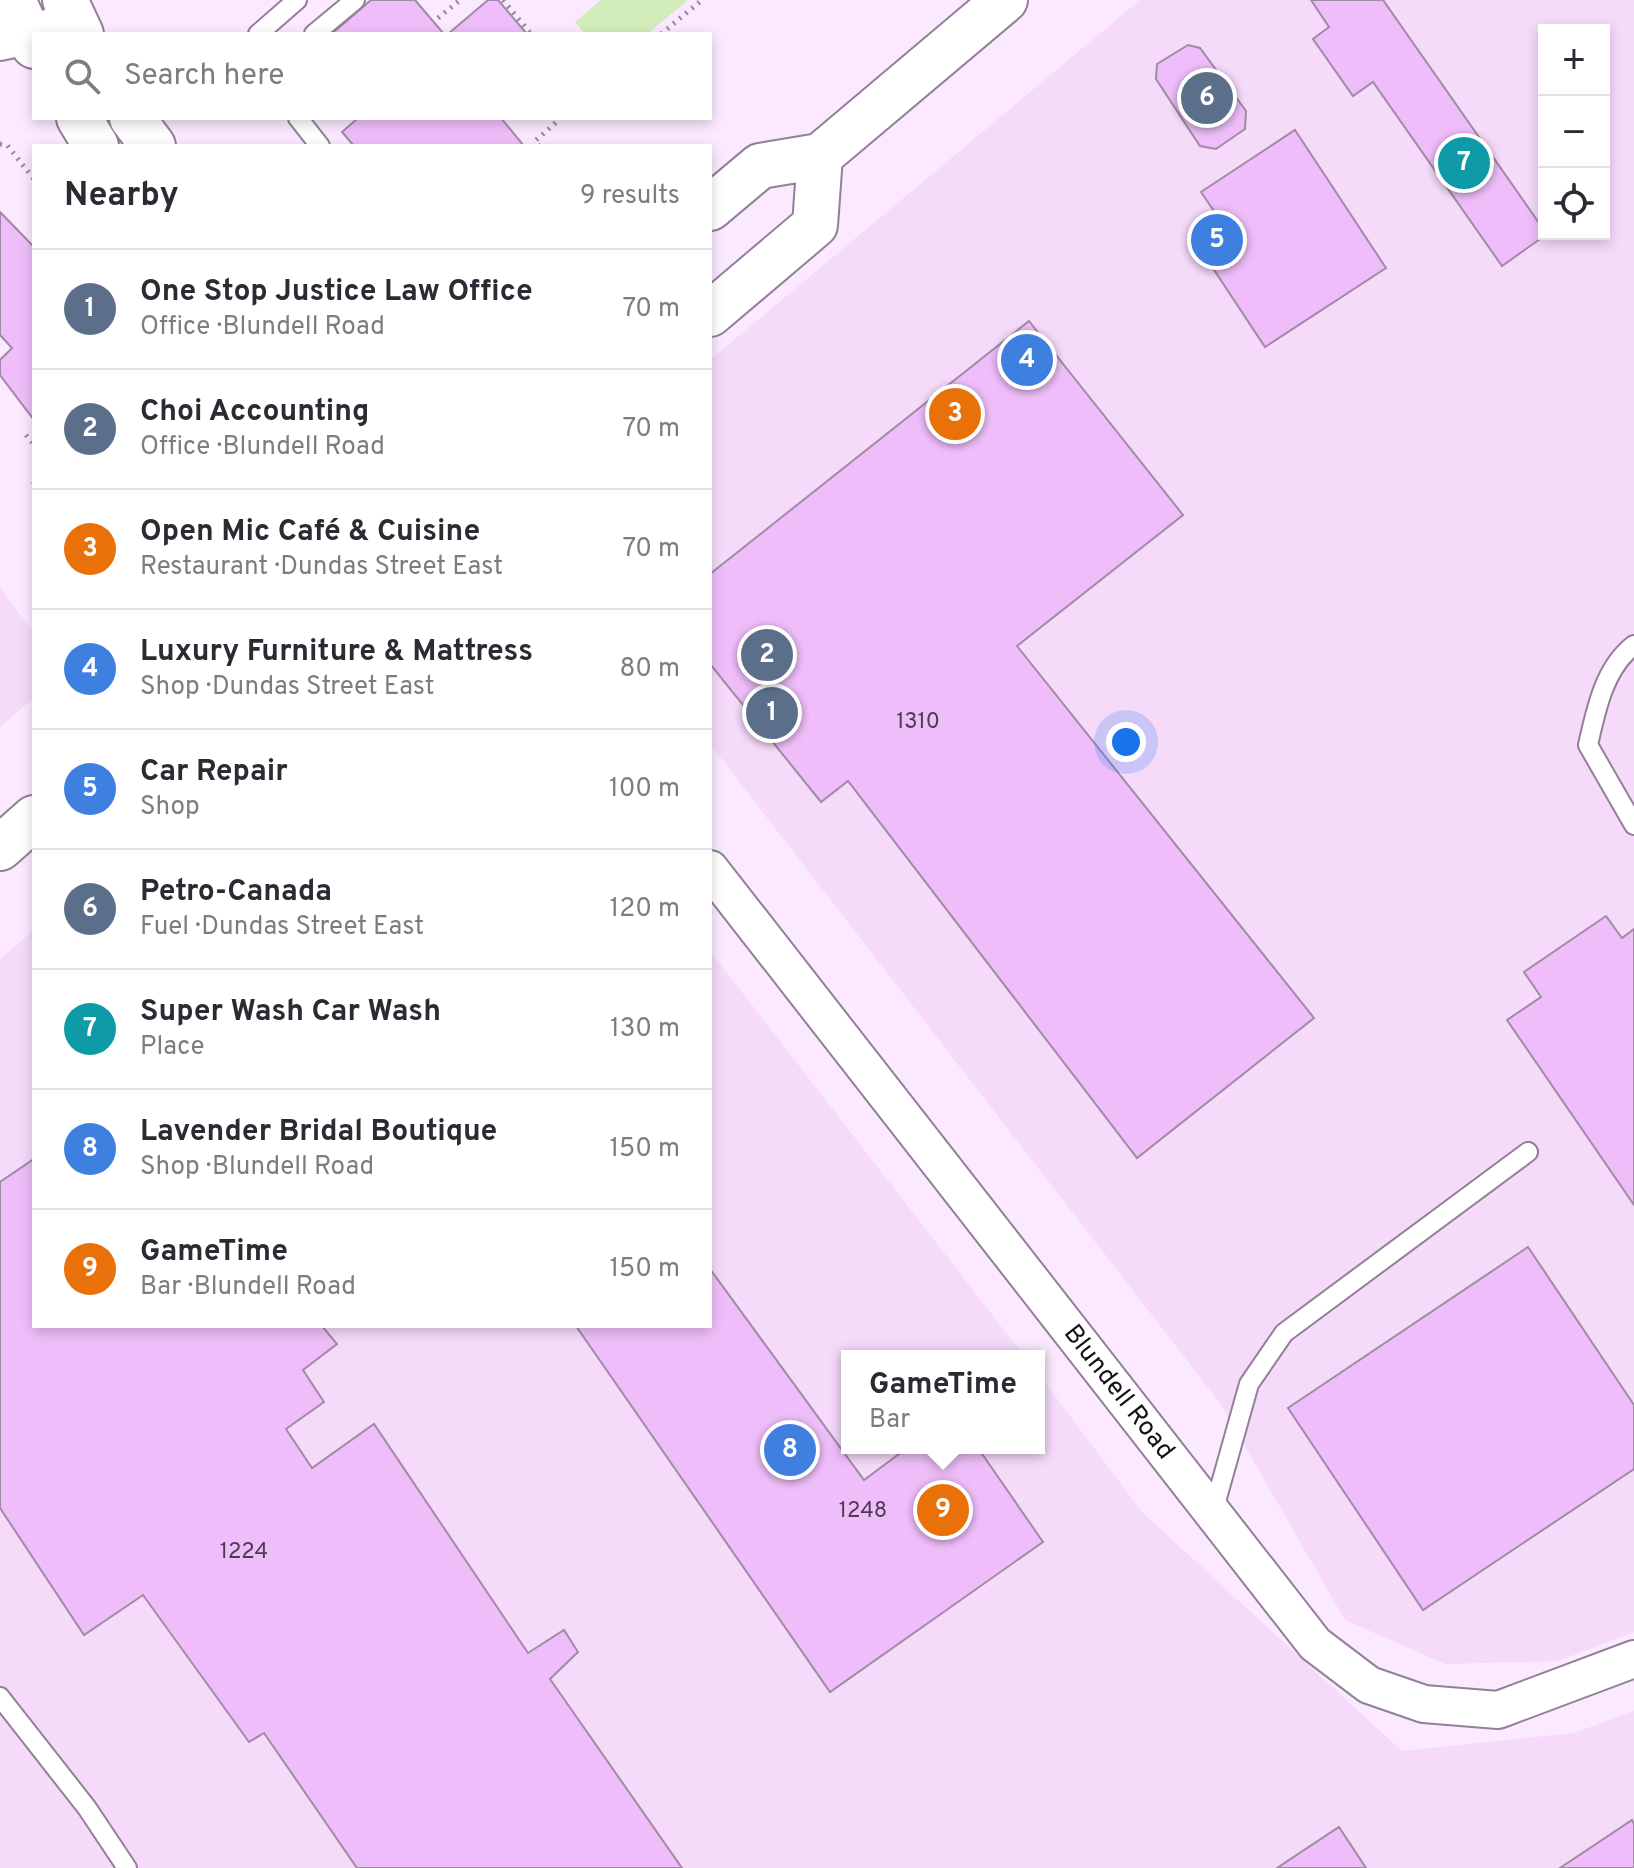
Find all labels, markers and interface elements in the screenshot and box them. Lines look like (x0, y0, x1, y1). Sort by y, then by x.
map controls (1538, 24, 1610, 240)
button: + (1538, 24, 1610, 96)
search box (32, 32, 712, 120)
icon: search (60, 54, 104, 98)
text: Search here (124, 58, 284, 95)
pin: 6 (1181, 68, 1233, 128)
button: − (1538, 96, 1610, 168)
pin: 7 (1438, 133, 1490, 193)
button: locate (1538, 168, 1610, 240)
text: Nearby (64, 175, 179, 218)
text: 9 results (580, 180, 680, 213)
pin: 5 (1191, 210, 1243, 270)
text: One Stop Justice Law Office (140, 274, 533, 311)
text: 1 (85, 293, 95, 326)
text: 70 m (622, 293, 680, 326)
text: Office · Blundell Road (140, 311, 385, 344)
pin: 4 (1001, 330, 1053, 390)
pin: 3 (929, 384, 981, 444)
text: Choi Accounting (140, 394, 369, 431)
text: 2 (82, 413, 98, 446)
text: 70 m (622, 413, 680, 446)
text: Office · Blundell Road (140, 431, 385, 464)
text: Open Mic Café & Cuisine (140, 514, 480, 551)
text: 3 (82, 533, 98, 566)
text: 70 m (622, 533, 680, 566)
text: Restaurant · Dundas Street East (140, 551, 503, 584)
pin: 2 (741, 625, 793, 685)
text: Luxury Furniture & Mattress (140, 634, 533, 671)
text: 4 (82, 653, 98, 686)
text: 80 m (620, 653, 680, 686)
text: Shop · Dundas Street East (140, 671, 435, 704)
pin: 1 (746, 683, 798, 743)
house number: 1310 (896, 709, 940, 736)
your location (1106, 722, 1146, 762)
text: Car Repair (140, 754, 288, 791)
text: 5 (82, 773, 98, 806)
text: 100 m (609, 773, 680, 806)
text: Shop (140, 791, 200, 824)
text: Petro-Canada (140, 874, 332, 911)
text: 6 (82, 893, 98, 926)
text: 120 m (610, 893, 680, 926)
text: Fuel · Dundas Street East (140, 911, 424, 944)
text: Super Wash Car Wash (140, 994, 441, 1031)
text: 7 (83, 1013, 97, 1046)
text: 130 m (610, 1013, 680, 1046)
text: Place (140, 1031, 204, 1064)
text: Lavender Bridal Boutique (140, 1114, 497, 1151)
text: 8 (82, 1133, 98, 1166)
text: 150 m (609, 1133, 680, 1166)
text: Shop · Blundell Road (140, 1151, 374, 1184)
text: GameTime (140, 1234, 288, 1271)
text: 9 (82, 1253, 98, 1286)
text: 150 m (609, 1253, 680, 1286)
text: Bar · Blundell Road (140, 1271, 356, 1304)
street label: Blundell Road (1056, 1318, 1182, 1467)
popup (841, 1350, 1045, 1454)
text: GameTime (869, 1367, 1017, 1404)
text: Bar (869, 1404, 910, 1437)
pin: 8 (764, 1420, 816, 1480)
pin: 9 (917, 1480, 969, 1540)
house number: 1248 (839, 1498, 887, 1525)
house number: 1224 (220, 1539, 268, 1566)

